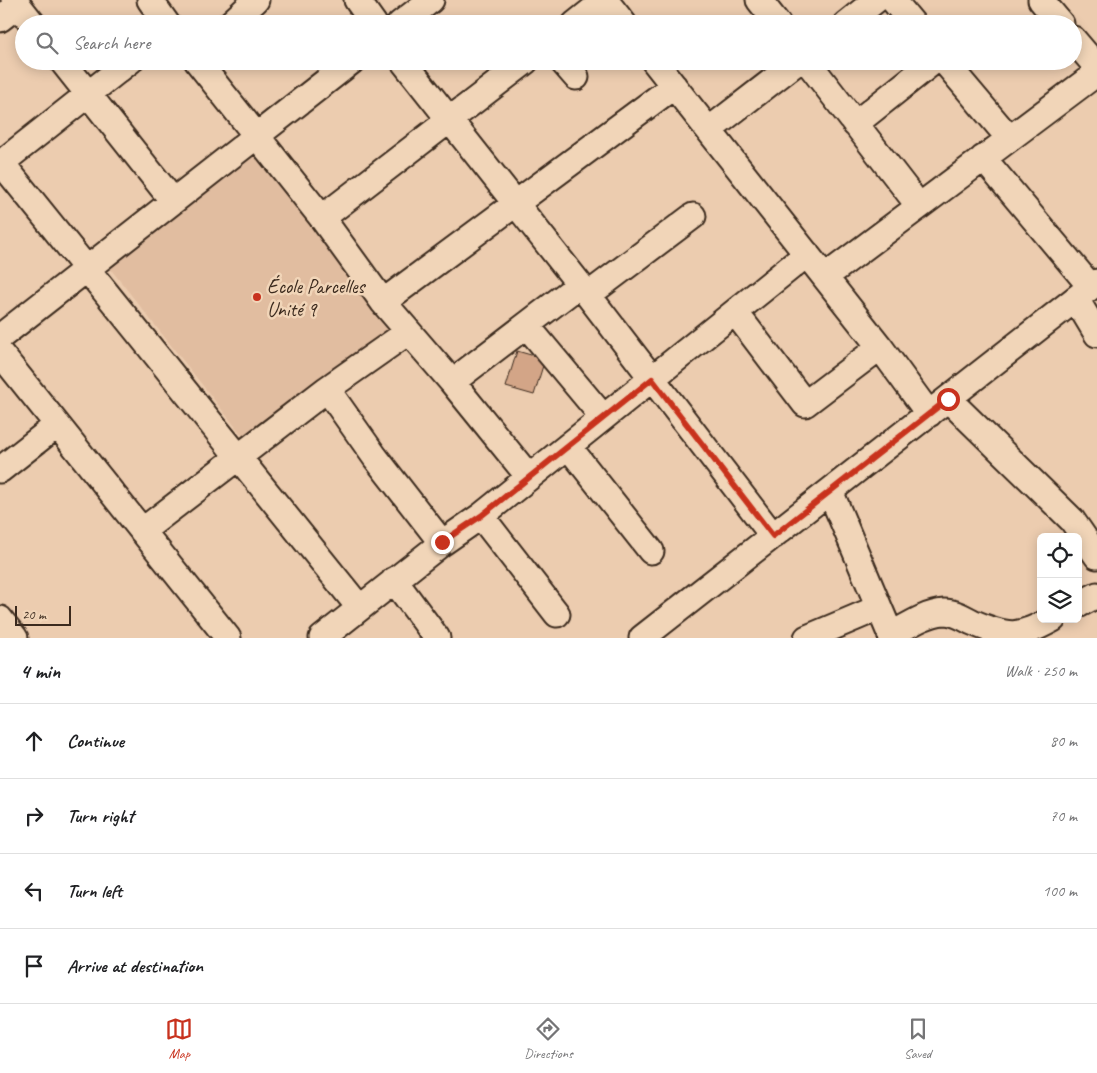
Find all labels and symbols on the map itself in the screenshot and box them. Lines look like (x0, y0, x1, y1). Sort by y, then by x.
place label: École Parcelles Unité 9 (267, 274, 367, 322)
marker: École Parcelles Unité 9 (251, 291, 263, 303)
route start (937, 388, 960, 411)
route end (431, 531, 454, 554)
scale bar (15, 603, 71, 626)

